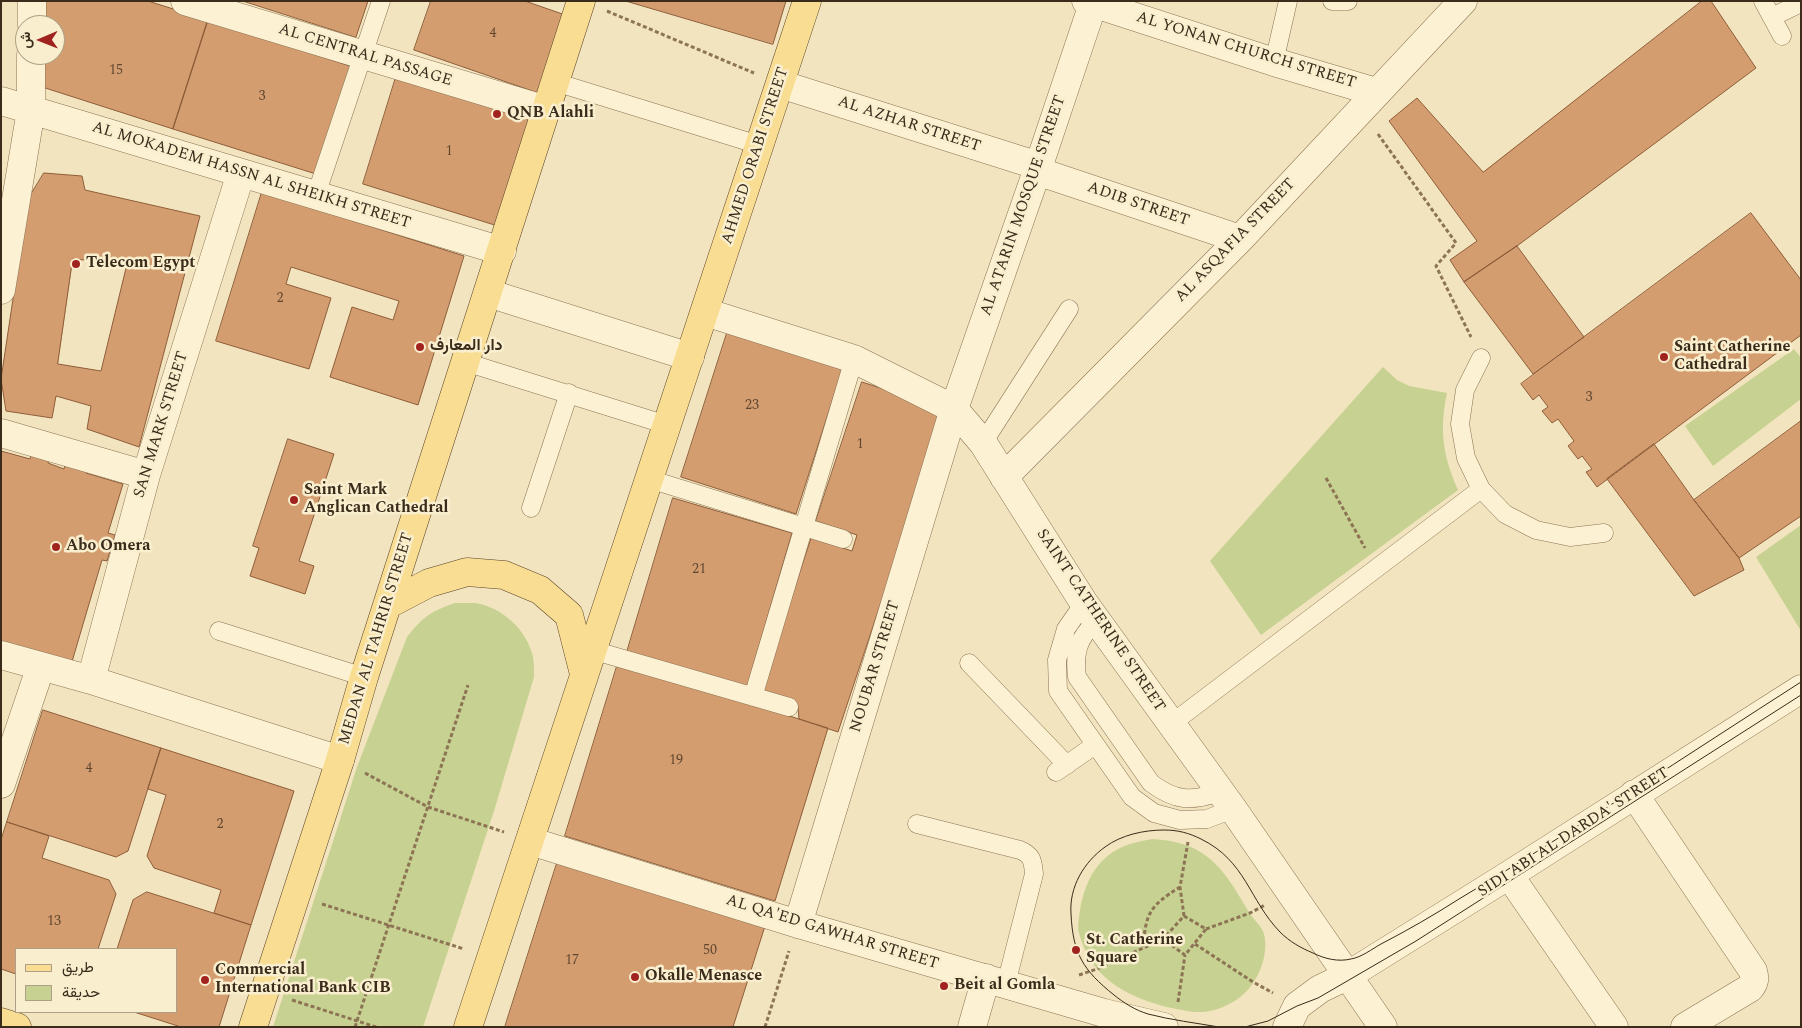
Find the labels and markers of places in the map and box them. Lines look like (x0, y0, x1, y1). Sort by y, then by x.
place label: QNB Alahli (507, 104, 594, 124)
marker: QNB Alahli (491, 108, 503, 120)
place label: Telecom Egypt (86, 254, 195, 274)
marker: Telecom Egypt (70, 258, 82, 270)
place label: دار المعارف (430, 337, 502, 357)
place label: Saint Catherine Cathedral (1674, 338, 1790, 376)
marker: دار المعارف (414, 341, 426, 353)
marker: Saint Catherine Cathedral (1658, 351, 1670, 363)
place label: Saint Mark Anglican Cathedral (304, 481, 449, 519)
marker: Saint Mark Anglican Cathedral (288, 494, 300, 506)
place label: Abo Omera (66, 537, 150, 557)
marker: Abo Omera (50, 541, 62, 553)
place label: St. Catherine Square (1086, 931, 1183, 969)
marker: St. Catherine Square (1070, 944, 1082, 956)
place label: Commercial International Bank CIB (215, 961, 390, 999)
place label: Okalle Menasce (645, 967, 762, 987)
marker: Okalle Menasce (629, 971, 641, 983)
marker: Commercial International Bank CIB (199, 974, 211, 986)
place label: Beit al Gomla (954, 976, 1055, 996)
marker: Beit al Gomla (938, 980, 950, 992)

